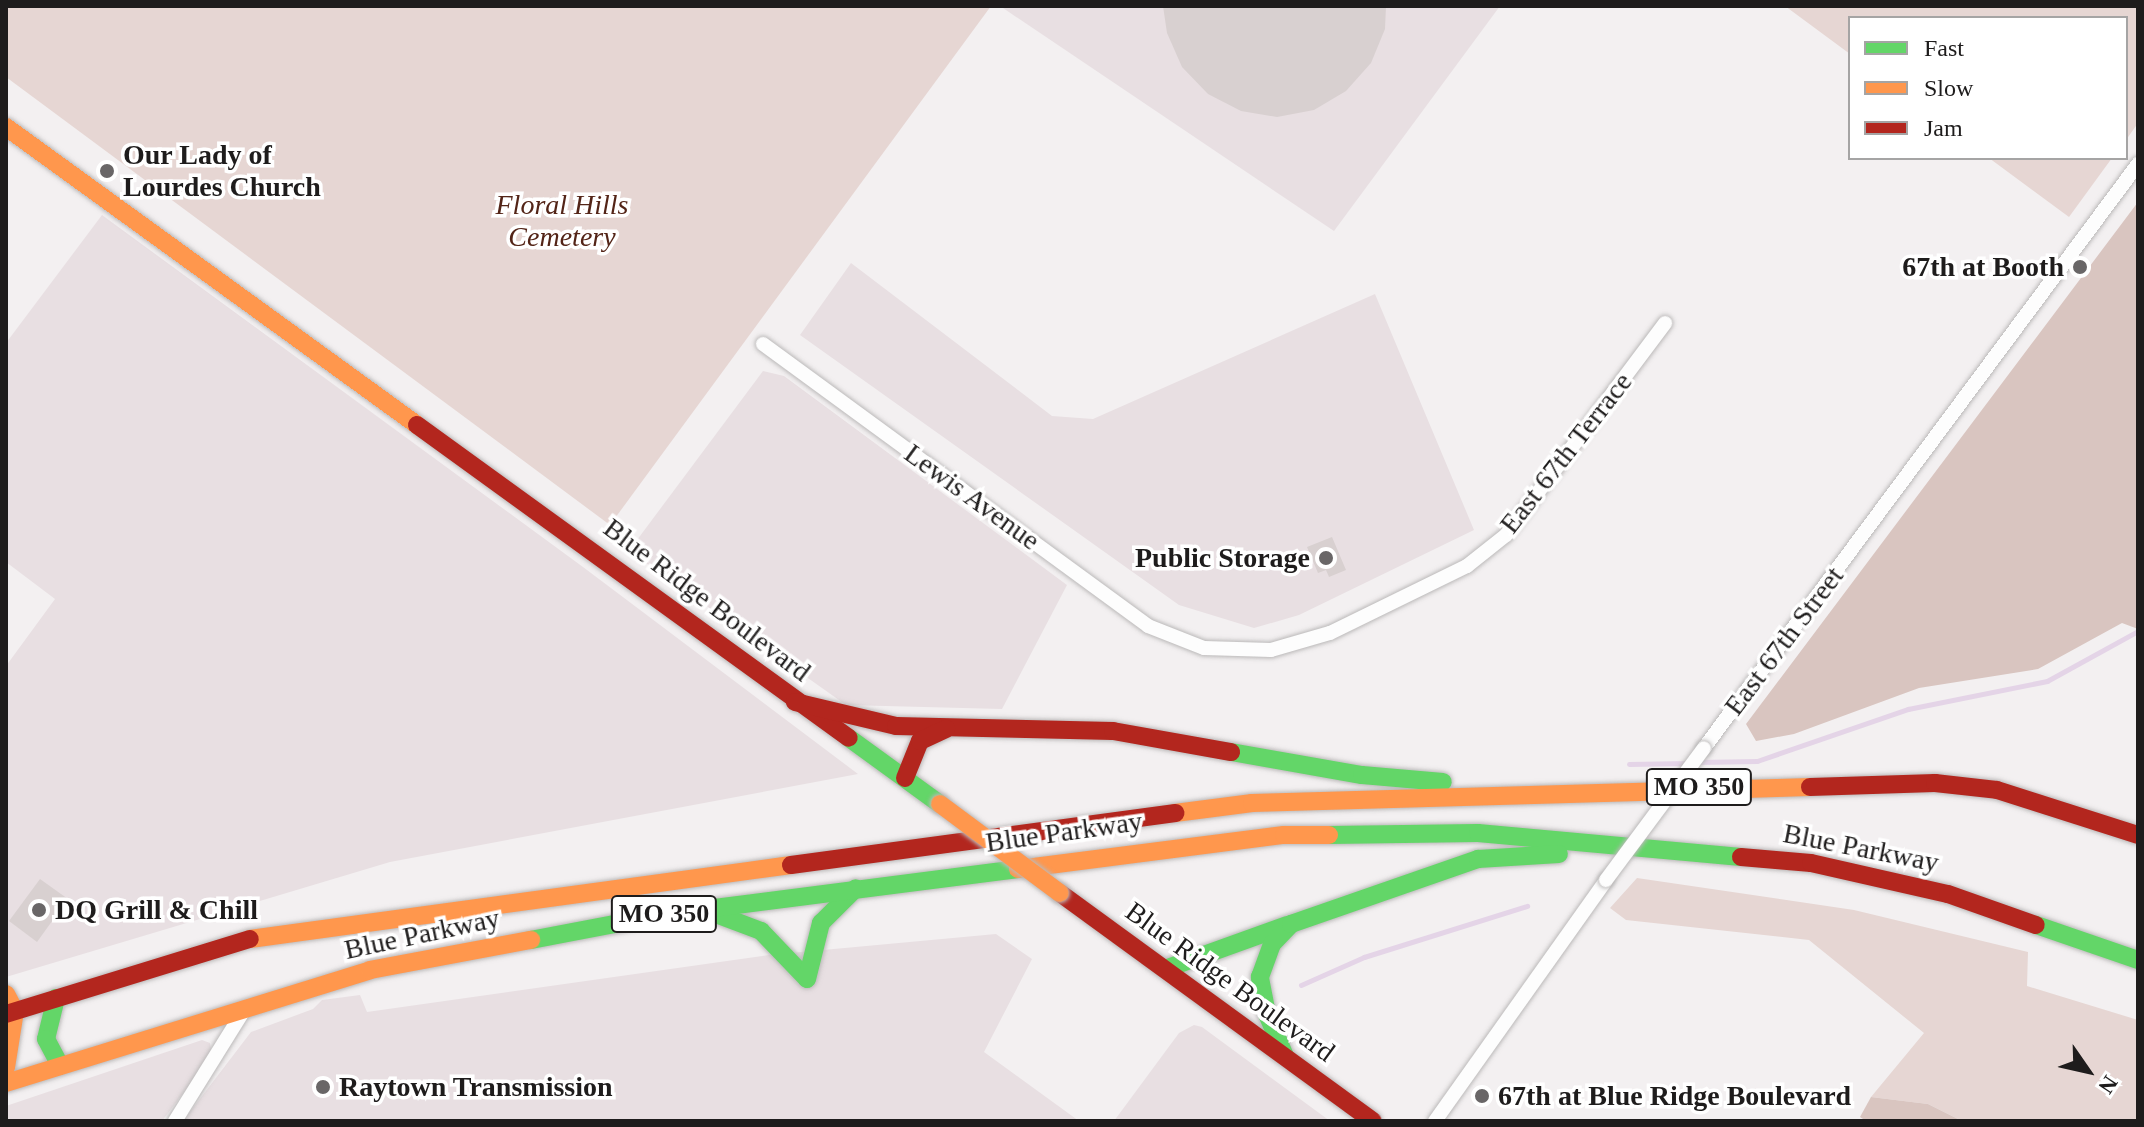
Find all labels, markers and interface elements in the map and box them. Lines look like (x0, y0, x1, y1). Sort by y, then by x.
legend (1848, 16, 2128, 160)
text: Fast (1924, 35, 1964, 61)
text: Slow (1924, 75, 1973, 101)
text: Jam (1924, 115, 1963, 141)
place label: Our Lady of Lourdes Church (123, 138, 321, 204)
marker: Our Lady of Lourdes Church (98, 162, 116, 180)
park label: Floral Hills Cemetery (495, 188, 629, 254)
place label: 67th at Booth (1902, 250, 2064, 284)
marker: 67th at Booth (2071, 258, 2089, 276)
street label: East 67th Terrace (1493, 366, 1639, 540)
street label: Lewis Avenue (897, 436, 1047, 558)
street label: Blue Ridge Boulevard (597, 511, 817, 689)
place label: Public Storage (1135, 541, 1310, 575)
marker: Public Storage (1317, 549, 1335, 567)
street label: East 67th Street (1717, 560, 1851, 722)
road number: MO 350 (1645, 765, 1753, 809)
street label: Blue Parkway (984, 804, 1144, 860)
street label: Blue Parkway (1780, 816, 1942, 880)
road number: MO 350 (610, 892, 718, 936)
place label: DQ Grill & Chill (55, 893, 258, 927)
street label: Blue Ridge Boulevard (1119, 895, 1341, 1069)
marker: DQ Grill & Chill (30, 901, 48, 919)
street label: Blue Parkway (341, 901, 503, 967)
north arrow (2048, 1031, 2128, 1111)
place label: Raytown Transmission (339, 1070, 613, 1104)
text: N (2094, 1071, 2123, 1098)
marker: Raytown Transmission (314, 1078, 332, 1096)
place label: 67th at Blue Ridge Boulevard (1498, 1079, 1851, 1113)
marker: 67th at Blue Ridge Boulevard (1473, 1087, 1491, 1105)

